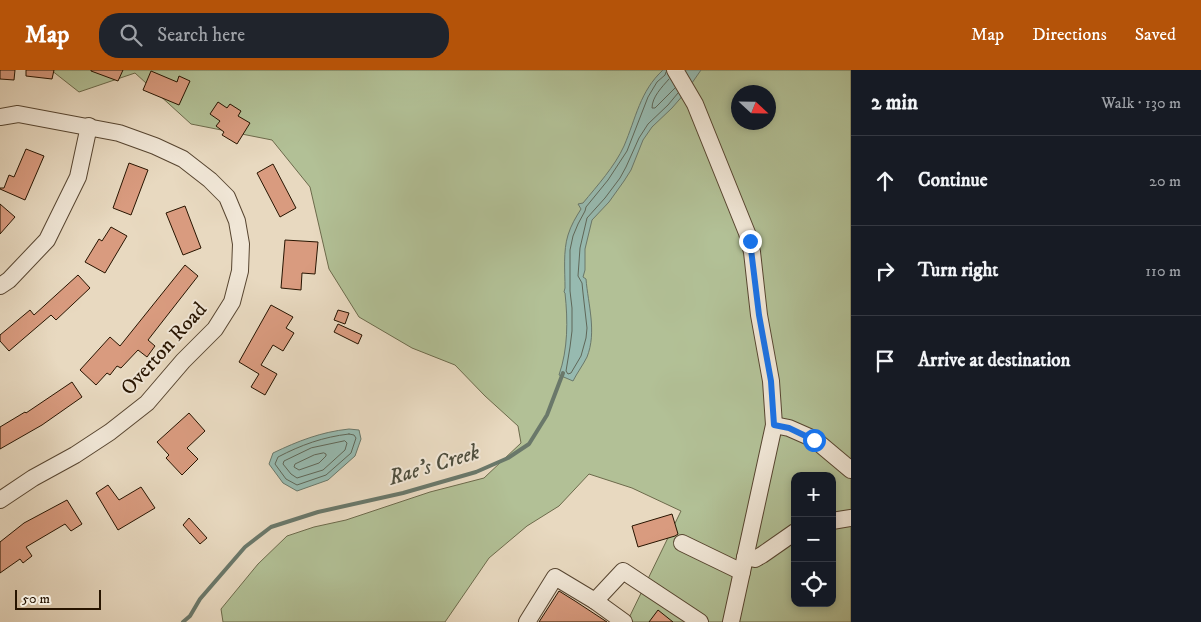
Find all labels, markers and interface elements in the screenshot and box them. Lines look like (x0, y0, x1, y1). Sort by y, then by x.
search box (99, 13, 449, 58)
text: Map (25, 20, 69, 50)
icon: search (117, 21, 145, 49)
text: Search here (157, 24, 245, 47)
text: Map (971, 24, 1004, 46)
text: Directions (1032, 24, 1107, 46)
text: Saved (1135, 24, 1176, 46)
north arrow (731, 85, 776, 130)
text: 2 min (871, 90, 918, 116)
text: Walk · 130 m (1101, 93, 1181, 113)
icon: ahead (871, 167, 899, 195)
text: Continue (918, 169, 988, 192)
text: 20 m (1149, 171, 1181, 191)
route end (739, 230, 762, 253)
icon: right (871, 257, 899, 285)
text: Turn right (918, 259, 998, 282)
text: 110 m (1145, 261, 1181, 281)
street label: Overton Road (115, 297, 213, 401)
icon: arrive (871, 347, 899, 375)
text: Arrive at destination (918, 349, 1070, 372)
route start (803, 429, 826, 452)
water label: Rae's Creek (384, 438, 484, 492)
map controls (791, 472, 836, 607)
button: + (791, 472, 836, 517)
button: − (791, 517, 836, 562)
button: locate (791, 562, 836, 607)
scale bar (15, 587, 101, 610)
text: 50 m (22, 590, 50, 608)

